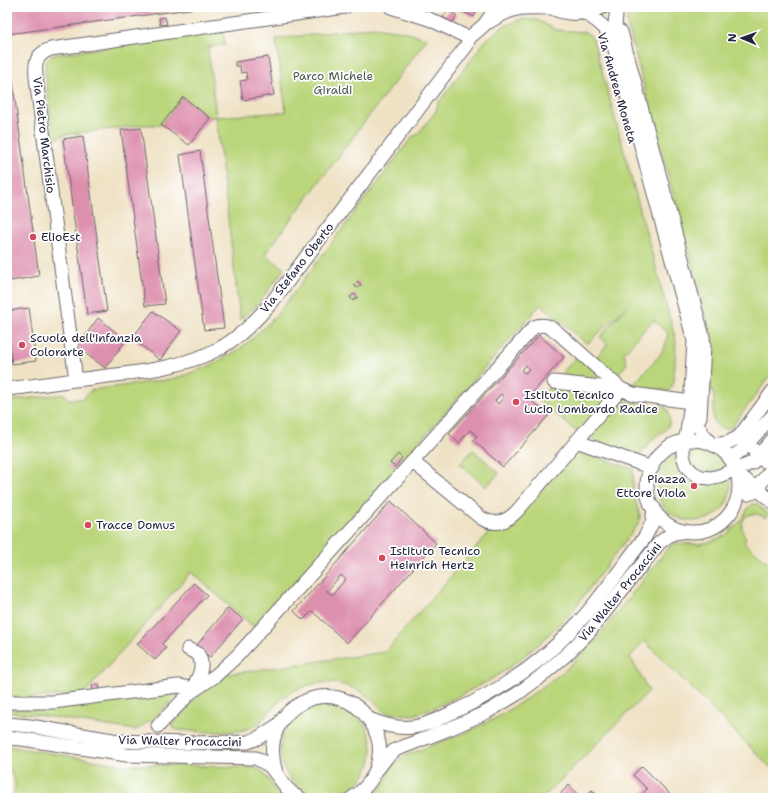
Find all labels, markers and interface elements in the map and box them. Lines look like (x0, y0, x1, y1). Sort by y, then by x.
north arrow (722, 18, 762, 58)
street label: Via Andrea Moneta (594, 31, 641, 146)
text: N (725, 33, 740, 42)
park label: Parco Michele Giraldi (293, 68, 374, 98)
street label: Via Pietro Marchisio (29, 76, 59, 194)
street label: Via Stefano Oberto (257, 219, 337, 317)
place label: ElioEst (41, 229, 81, 245)
marker: ElioEst (28, 232, 38, 242)
place label: Scuola dell'infanzia Colorarte (30, 330, 142, 360)
marker: Scuola dell'infanzia Colorarte (17, 340, 27, 350)
place label: Istituto Tecnico Lucio Lombardo Radice (524, 387, 658, 417)
marker: Istituto Tecnico Lucio Lombardo Radice (511, 397, 521, 407)
place label: Piazza Ettore Viola (616, 471, 687, 501)
marker: Piazza Ettore Viola (689, 481, 699, 491)
place label: Tracce Domus (96, 517, 175, 533)
marker: Tracce Domus (83, 520, 93, 530)
street label: Via Walter Procaccini (575, 539, 665, 645)
place label: Istituto Tecnico Heinrich Hertz (390, 543, 480, 573)
marker: Istituto Tecnico Heinrich Hertz (377, 553, 387, 563)
street label: Via Walter Procaccini (118, 732, 242, 750)

